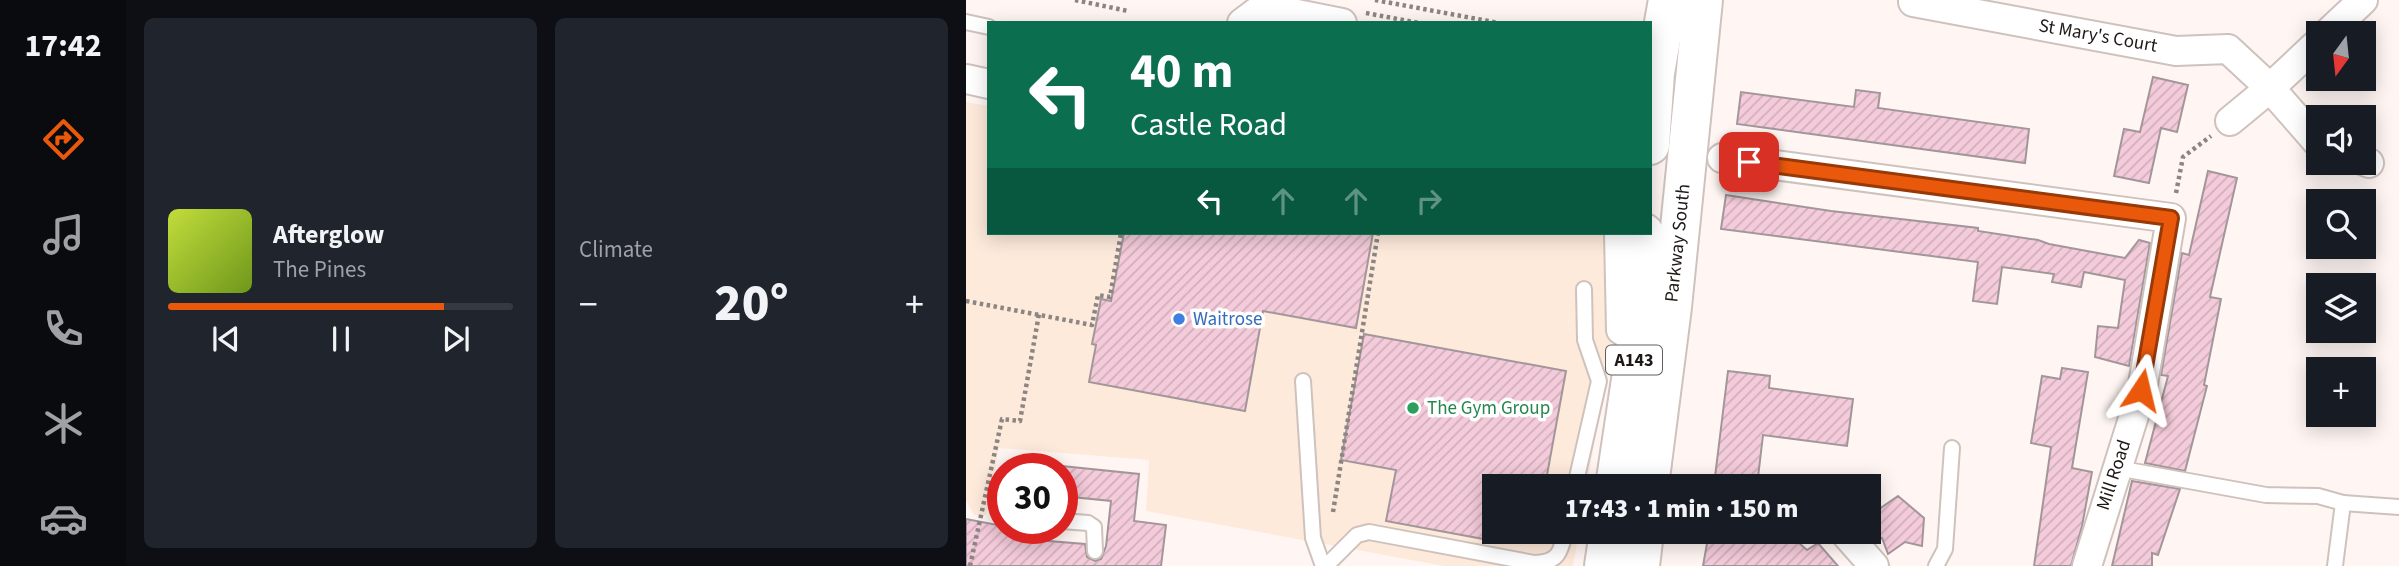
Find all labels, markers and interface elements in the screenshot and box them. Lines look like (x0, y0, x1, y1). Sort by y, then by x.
street label: St Mary's Court (2037, 12, 2160, 60)
north arrow (2306, 21, 2376, 91)
map controls (2306, 21, 2376, 427)
text: 17:42 (24, 23, 102, 69)
text: 40 m (1130, 37, 1234, 107)
icon: left (1015, 49, 1106, 140)
text: Castle Road (1130, 102, 1287, 148)
button: sound (2306, 105, 2376, 175)
icon: directions (39, 115, 88, 164)
pin (1719, 132, 1779, 192)
icon: arrive (1730, 143, 1768, 181)
icon: left (1191, 182, 1229, 220)
icon: ahead (1264, 182, 1302, 220)
icon: ahead (1337, 182, 1375, 220)
icon: right (1410, 182, 1448, 220)
street label: Parkway South (1658, 183, 1698, 303)
button: search (2306, 189, 2376, 259)
icon: music (39, 210, 88, 259)
text: Afterglow (273, 216, 384, 253)
text: Climate (579, 233, 653, 266)
text: The Pines (273, 253, 366, 286)
text: 20° (714, 267, 789, 341)
button: layers (2306, 273, 2376, 343)
text: − (579, 278, 598, 332)
text: + (905, 278, 924, 332)
icon: phone (39, 304, 88, 353)
place label: Waitrose (1193, 306, 1262, 333)
marker: Waitrose (1171, 311, 1187, 327)
icon: previous (207, 320, 245, 358)
icon: pause (322, 320, 360, 358)
icon: next (437, 320, 475, 358)
road number: A143 (1606, 346, 1662, 374)
position arrow (2104, 353, 2178, 427)
button: + (2306, 357, 2376, 427)
place label: The Gym Group (1427, 395, 1550, 422)
icon: climate (39, 399, 88, 448)
marker: The Gym Group (1405, 400, 1421, 416)
street label: Mill Road (2090, 436, 2138, 514)
speed limit sign: 30 (987, 453, 1078, 544)
text: 17:43 · 1 min · 150 m (1565, 490, 1798, 527)
icon: car (39, 494, 88, 543)

